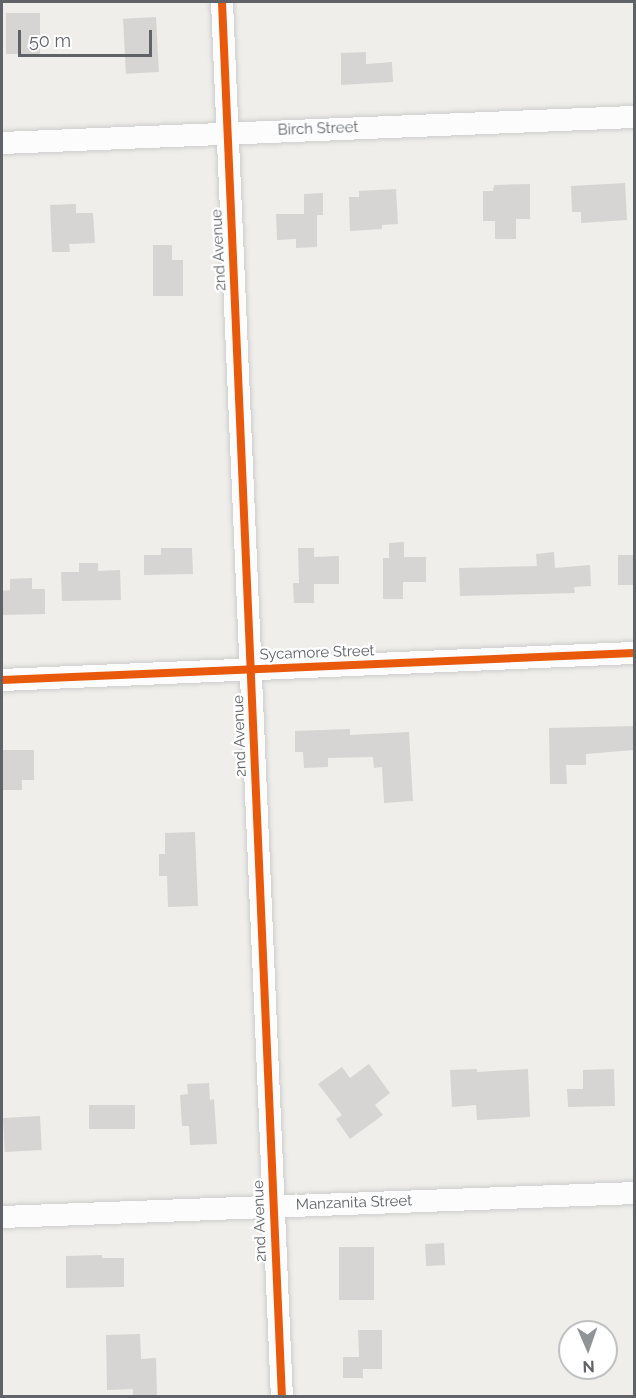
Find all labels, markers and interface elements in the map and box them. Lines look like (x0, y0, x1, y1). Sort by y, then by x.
scale bar (21, 18, 154, 56)
text: 50 m (29, 30, 71, 51)
street label: Birch Street (277, 119, 359, 139)
street label: 2nd Avenue (208, 208, 230, 292)
street label: Sycamore Street (259, 642, 375, 664)
street label: 2nd Avenue (230, 695, 250, 777)
street label: 2nd Avenue (250, 1180, 270, 1262)
street label: Manzanita Street (296, 1192, 412, 1214)
north arrow (558, 1320, 618, 1380)
text: N (582, 1357, 595, 1376)

